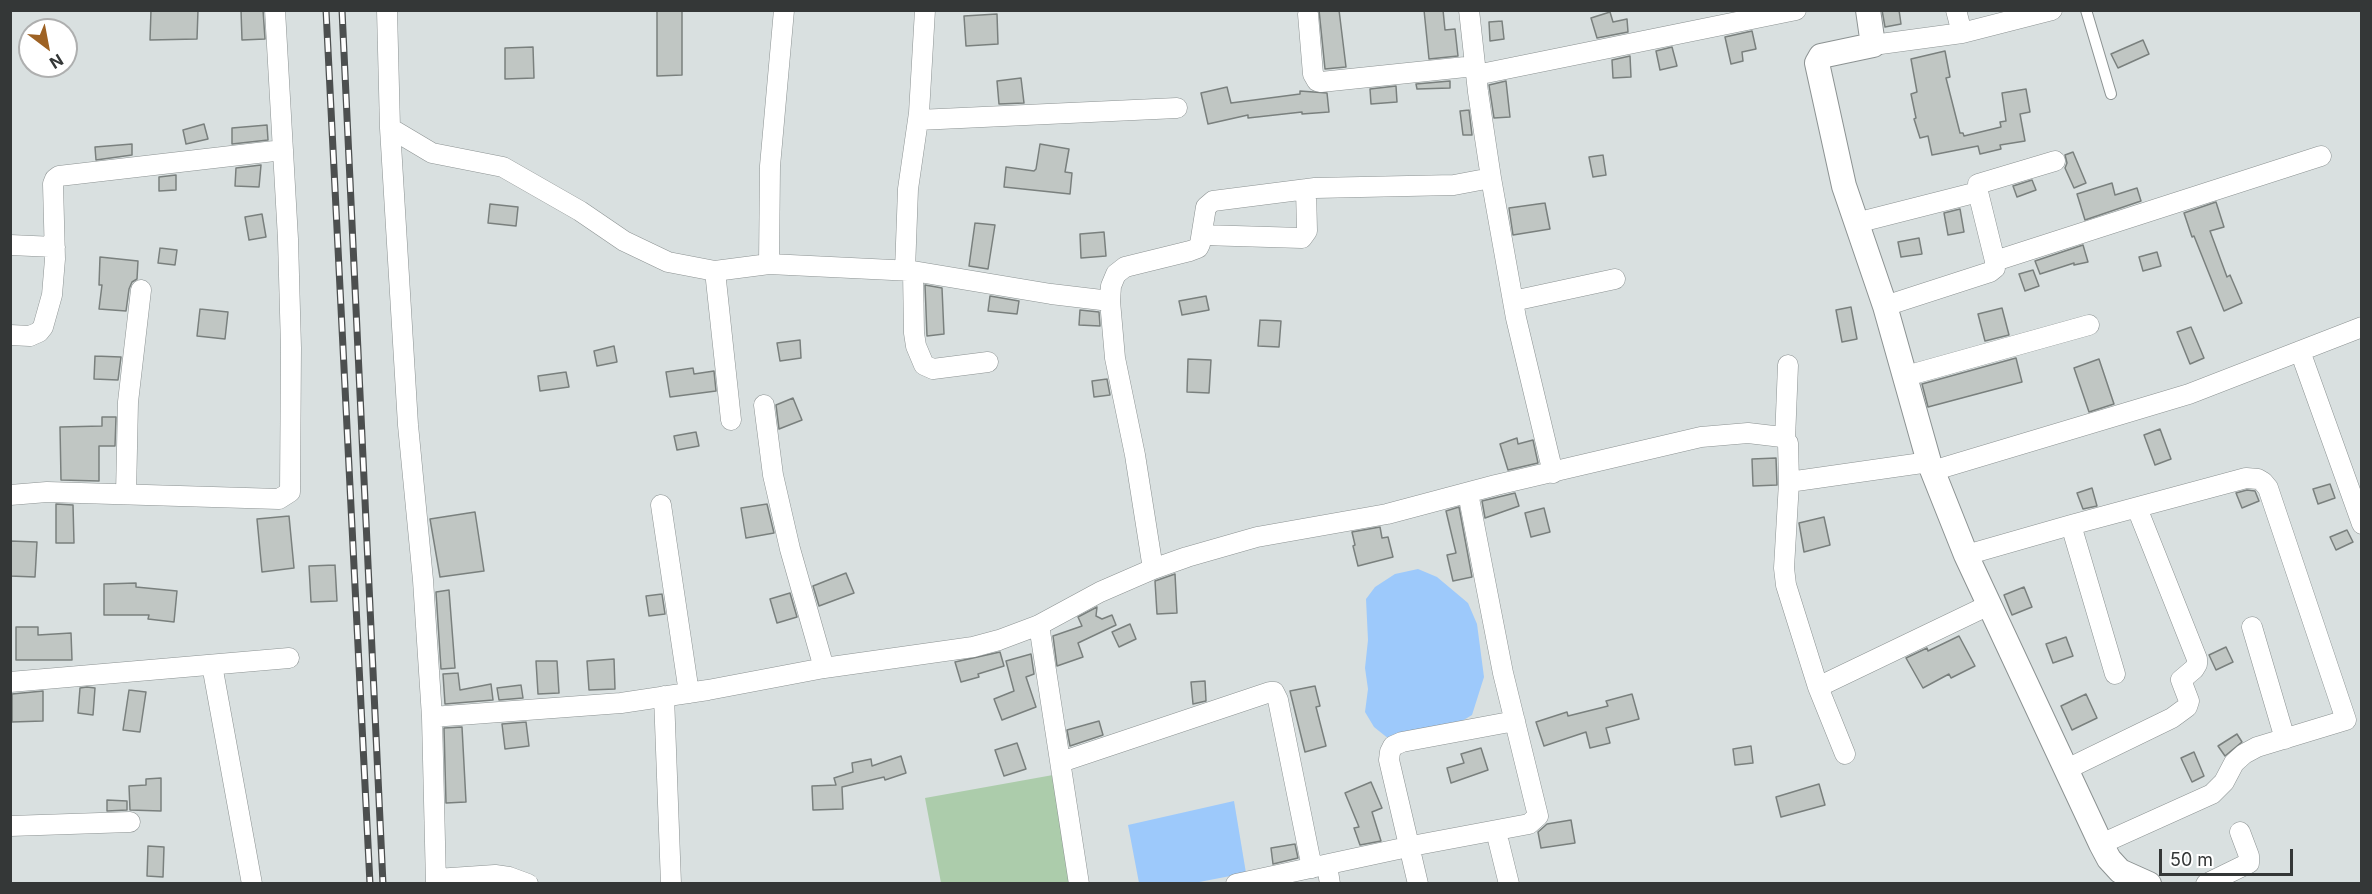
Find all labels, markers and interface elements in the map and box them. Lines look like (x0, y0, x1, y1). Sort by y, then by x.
north arrow (18, 18, 78, 78)
text: N (46, 50, 67, 73)
scale bar (2162, 837, 2296, 875)
text: 50 m (2170, 849, 2213, 870)

